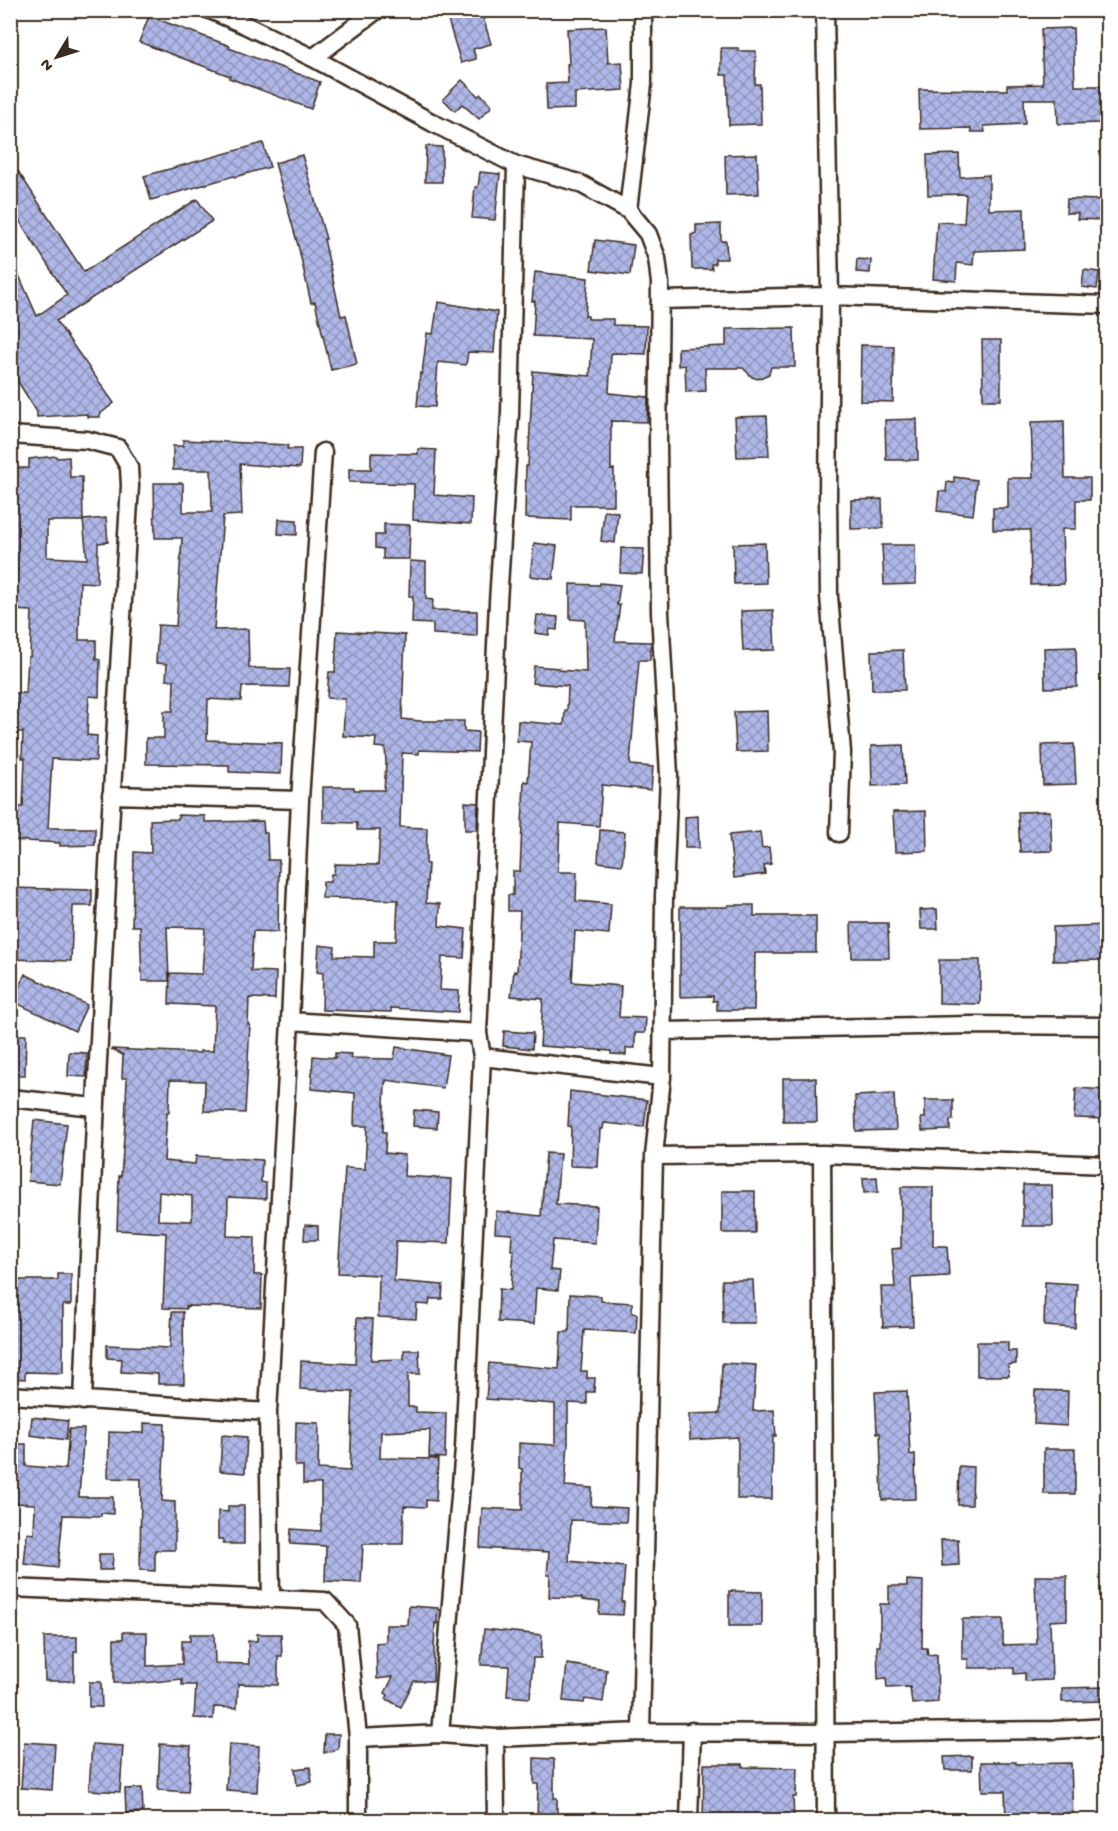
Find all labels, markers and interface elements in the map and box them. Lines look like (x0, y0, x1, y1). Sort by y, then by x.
north arrow (27, 27, 87, 87)
text: N (37, 54, 59, 74)

